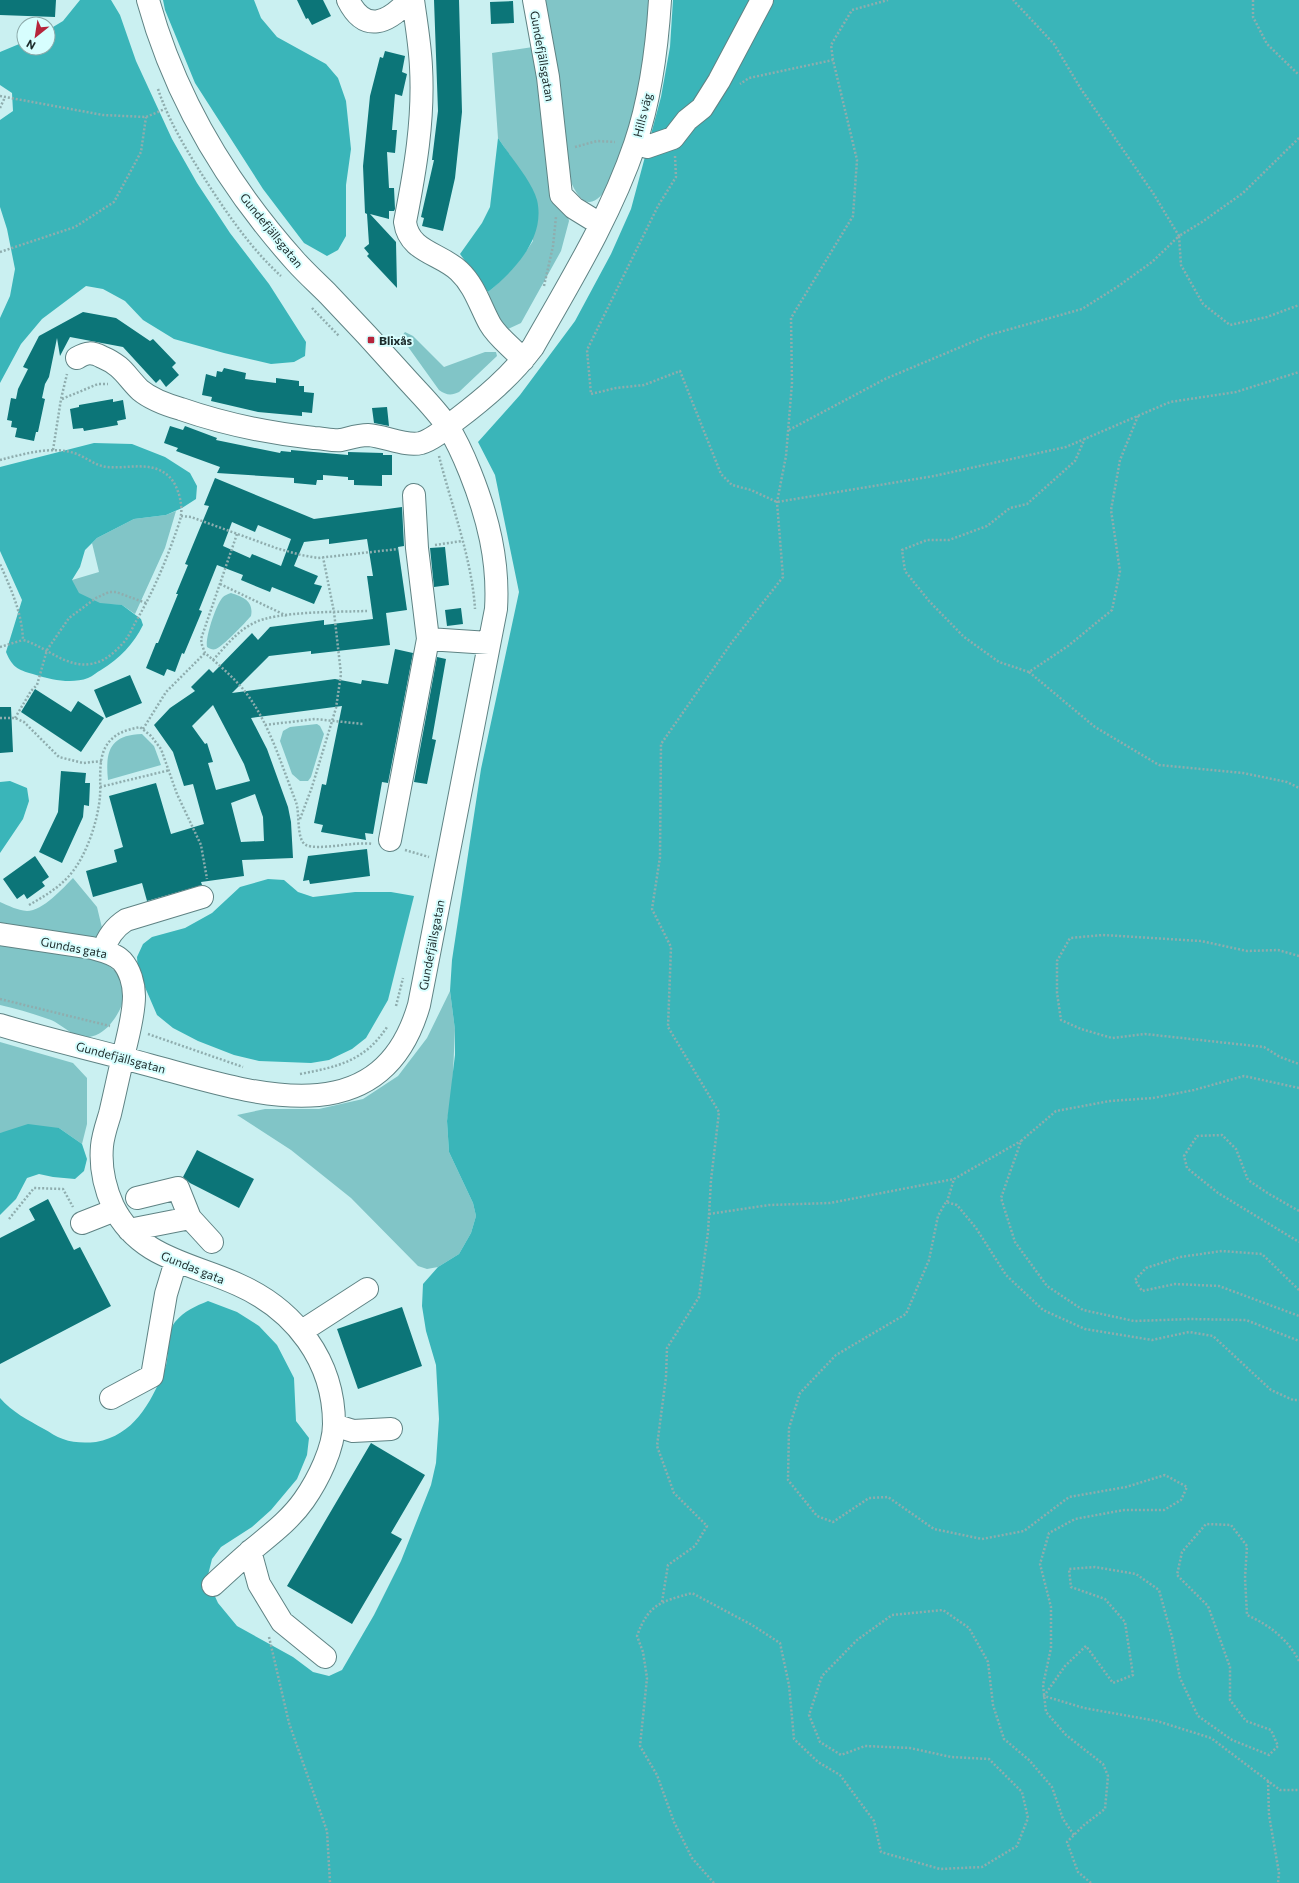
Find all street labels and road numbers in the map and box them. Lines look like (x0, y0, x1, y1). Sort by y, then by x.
street label: Gundefjällsgatan (528, 10, 558, 102)
street label: Hills väg (630, 91, 654, 138)
street label: Gundefjällsgatan (238, 190, 306, 270)
street label: Gundefjällsgatan (415, 899, 447, 991)
street label: Gundas gata (40, 934, 108, 960)
street label: Gundefjällsgatan (75, 1038, 167, 1076)
street label: Gundas gata (159, 1248, 227, 1286)

